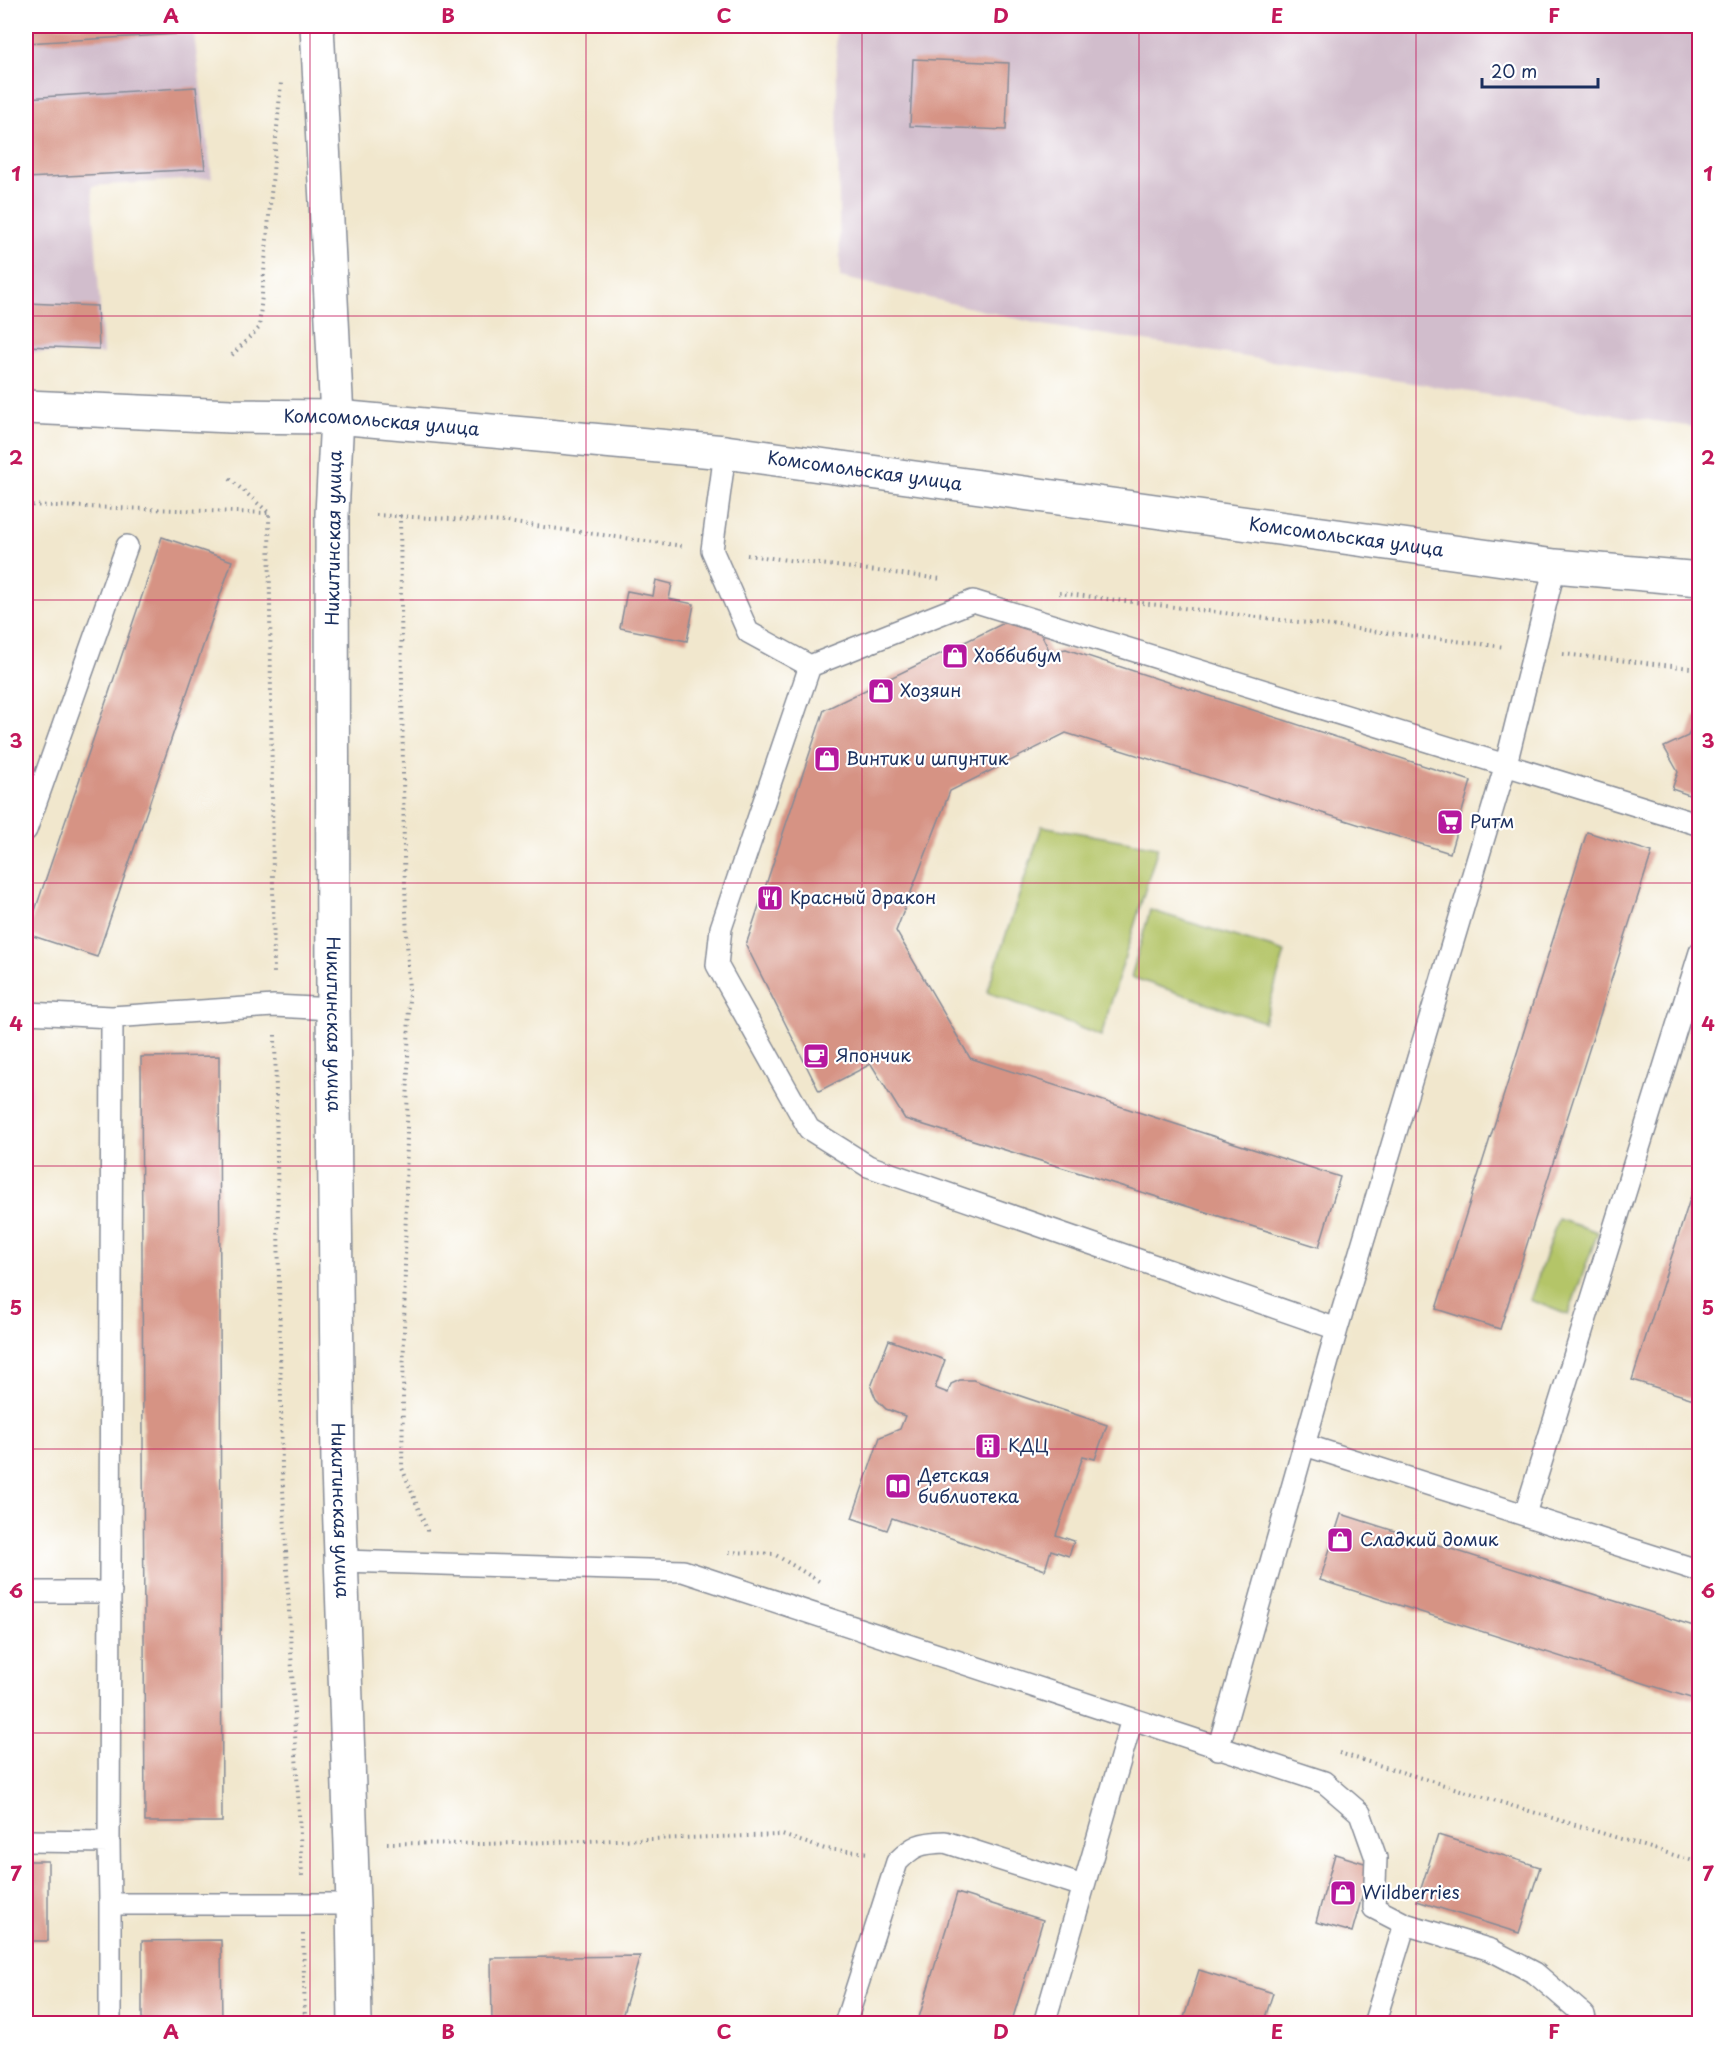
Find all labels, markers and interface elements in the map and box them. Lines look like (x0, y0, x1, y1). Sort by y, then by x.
text: A (163, 0, 179, 30)
text: B (441, 0, 455, 30)
text: C (716, 0, 732, 30)
text: D (993, 0, 1009, 30)
text: E (1271, 0, 1283, 30)
text: F (1548, 0, 1560, 30)
scale bar (1482, 51, 1598, 89)
text: 20 m (1491, 57, 1537, 84)
text: 1 (11, 158, 21, 188)
text: 1 (1703, 158, 1713, 188)
street label: Комсомольская улица (284, 401, 481, 442)
text: 2 (9, 442, 23, 472)
text: 2 (1701, 442, 1715, 472)
street label: Комсомольская улица (766, 443, 965, 497)
street label: Никитинская улица (317, 449, 348, 626)
street label: Комсомольская улица (1248, 509, 1446, 563)
shop icon: Хоббибум (940, 641, 970, 671)
place label: Хоббибум (974, 641, 1062, 668)
shop icon: Хозяин (866, 676, 896, 706)
place label: Хозяин (900, 676, 961, 703)
text: 3 (9, 725, 23, 755)
text: 3 (1701, 725, 1715, 755)
shop icon: Винтик и шпунтик (812, 744, 842, 774)
place label: Винтик и шпунтик (846, 744, 1009, 771)
supermarket icon: Ритм (1435, 807, 1465, 837)
place label: Ритм (1470, 807, 1514, 834)
restaurant icon: Красный дракон (755, 883, 785, 913)
place label: Красный дракон (790, 883, 936, 910)
street label: Никитинская улица (321, 937, 349, 1113)
text: 4 (9, 1008, 23, 1038)
text: 4 (1701, 1008, 1715, 1038)
cafe icon: Япончик (801, 1041, 831, 1071)
place label: Япончик (836, 1041, 911, 1068)
text: 5 (10, 1292, 22, 1322)
text: 5 (1702, 1292, 1714, 1322)
street label: Никитинская улица (326, 1422, 357, 1599)
building icon: КДЦ (973, 1431, 1003, 1461)
place label: КДЦ (1008, 1431, 1049, 1458)
place label: Детская библиотека (917, 1461, 1020, 1509)
library icon: Детская библиотека (883, 1471, 913, 1501)
shop icon: Сладкий домик (1325, 1525, 1355, 1555)
place label: Сладкий домик (1360, 1525, 1499, 1552)
text: 6 (9, 1575, 23, 1605)
text: 6 (1701, 1575, 1715, 1605)
text: 7 (10, 1858, 22, 1888)
text: 7 (1702, 1858, 1714, 1888)
shop icon: Wildberries (1328, 1878, 1358, 1908)
place label: Wildberries (1362, 1878, 1460, 1905)
text: A (163, 2016, 179, 2046)
text: B (441, 2016, 455, 2046)
text: C (716, 2016, 732, 2046)
text: D (993, 2016, 1009, 2046)
text: E (1271, 2016, 1283, 2046)
text: F (1548, 2016, 1560, 2046)

